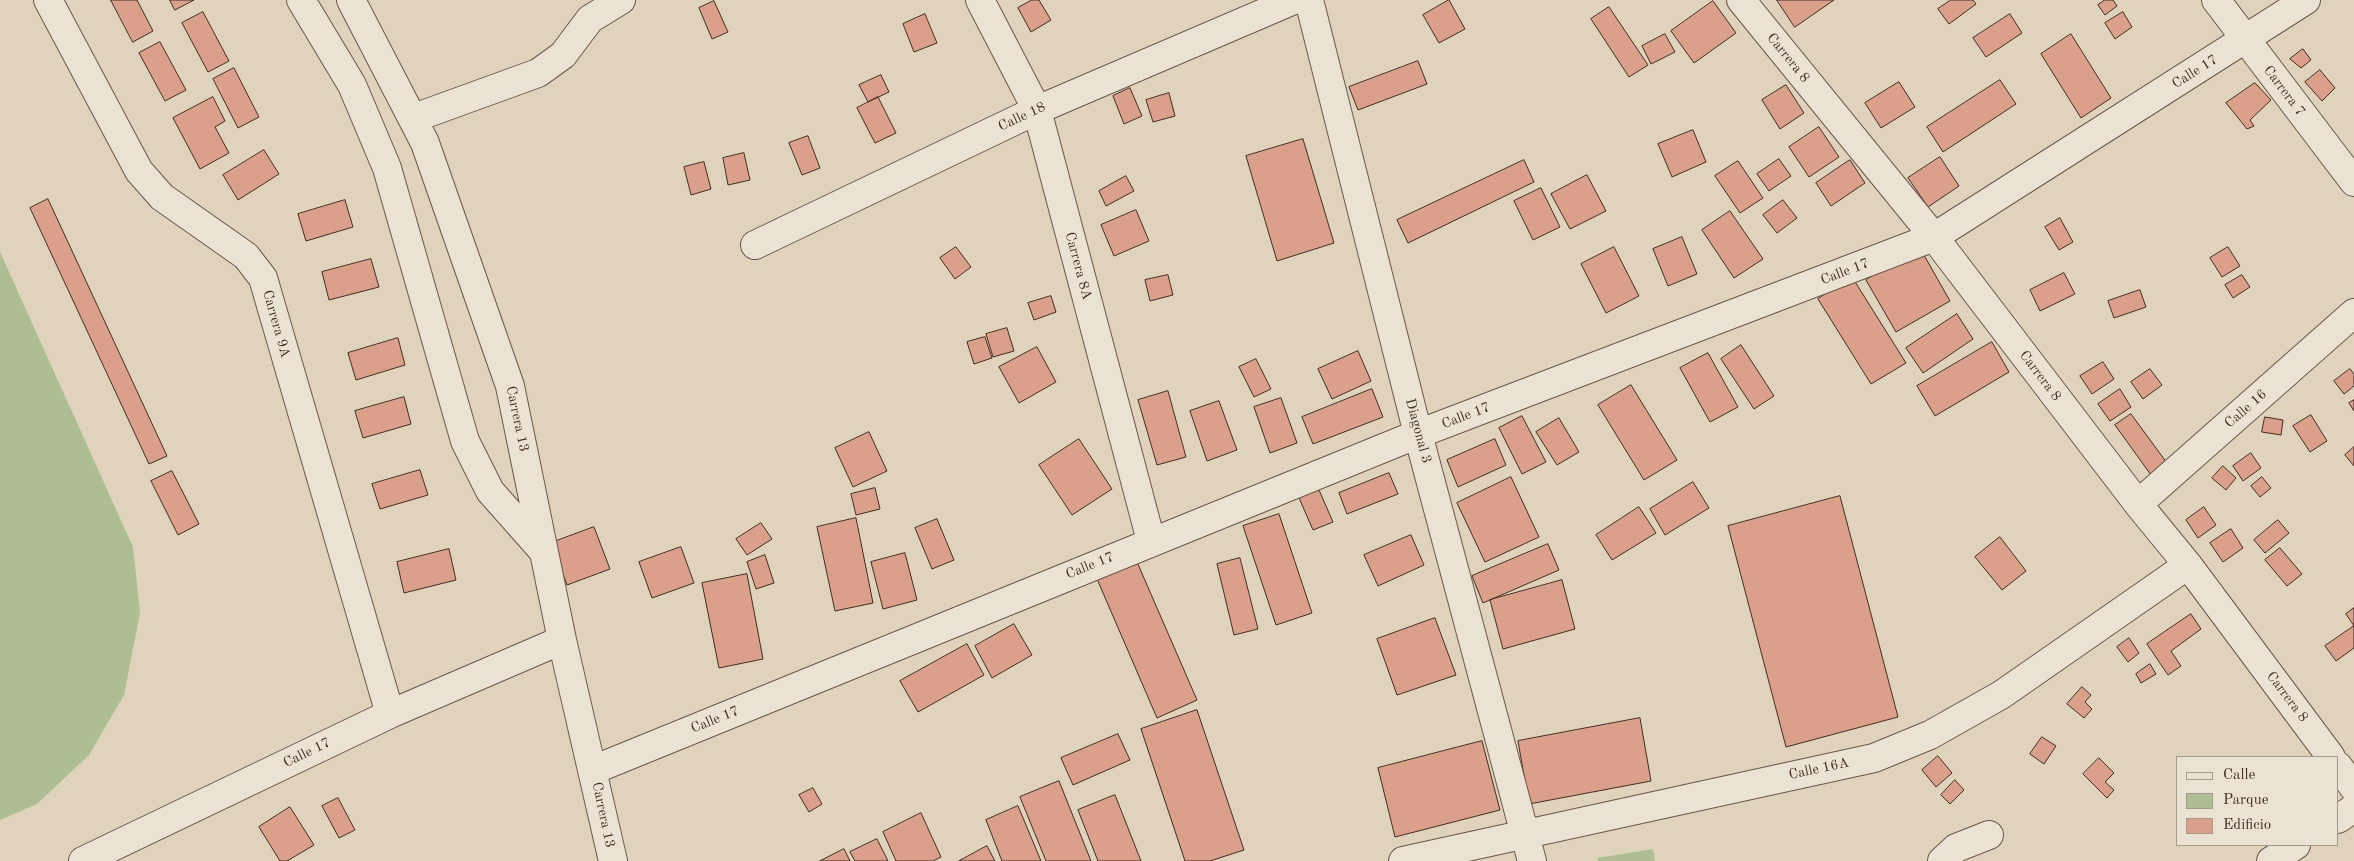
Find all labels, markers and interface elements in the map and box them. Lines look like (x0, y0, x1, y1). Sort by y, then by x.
street label: Carrera 8 (1763, 30, 1813, 86)
street label: Calle 17 (2169, 52, 2221, 92)
street label: Carrera 7 (2260, 62, 2308, 120)
street label: Calle 18 (996, 99, 1048, 135)
street label: Carrera 8A (1061, 230, 1095, 302)
street label: Calle 17 (1818, 255, 1872, 289)
street label: Carrera 9A (258, 288, 294, 360)
street label: Carrera 8 (2016, 347, 2064, 405)
street label: Carrera 13 (502, 384, 532, 454)
street label: Calle 16 (2221, 386, 2271, 432)
street label: Diagonal 3 (1401, 397, 1435, 465)
street label: Calle 17 (1439, 399, 1493, 433)
street label: Calle 17 (1063, 549, 1117, 583)
street label: Carrera 8 (2263, 668, 2311, 726)
street label: Calle 17 (688, 703, 742, 737)
street label: Calle 17 (281, 734, 333, 772)
street label: Calle 16A (1787, 754, 1851, 784)
legend (2176, 756, 2339, 846)
text: Calle (2223, 768, 2255, 783)
street label: Carrera 13 (588, 780, 618, 850)
text: Parque (2223, 793, 2269, 808)
text: Edificio (2223, 818, 2271, 833)

